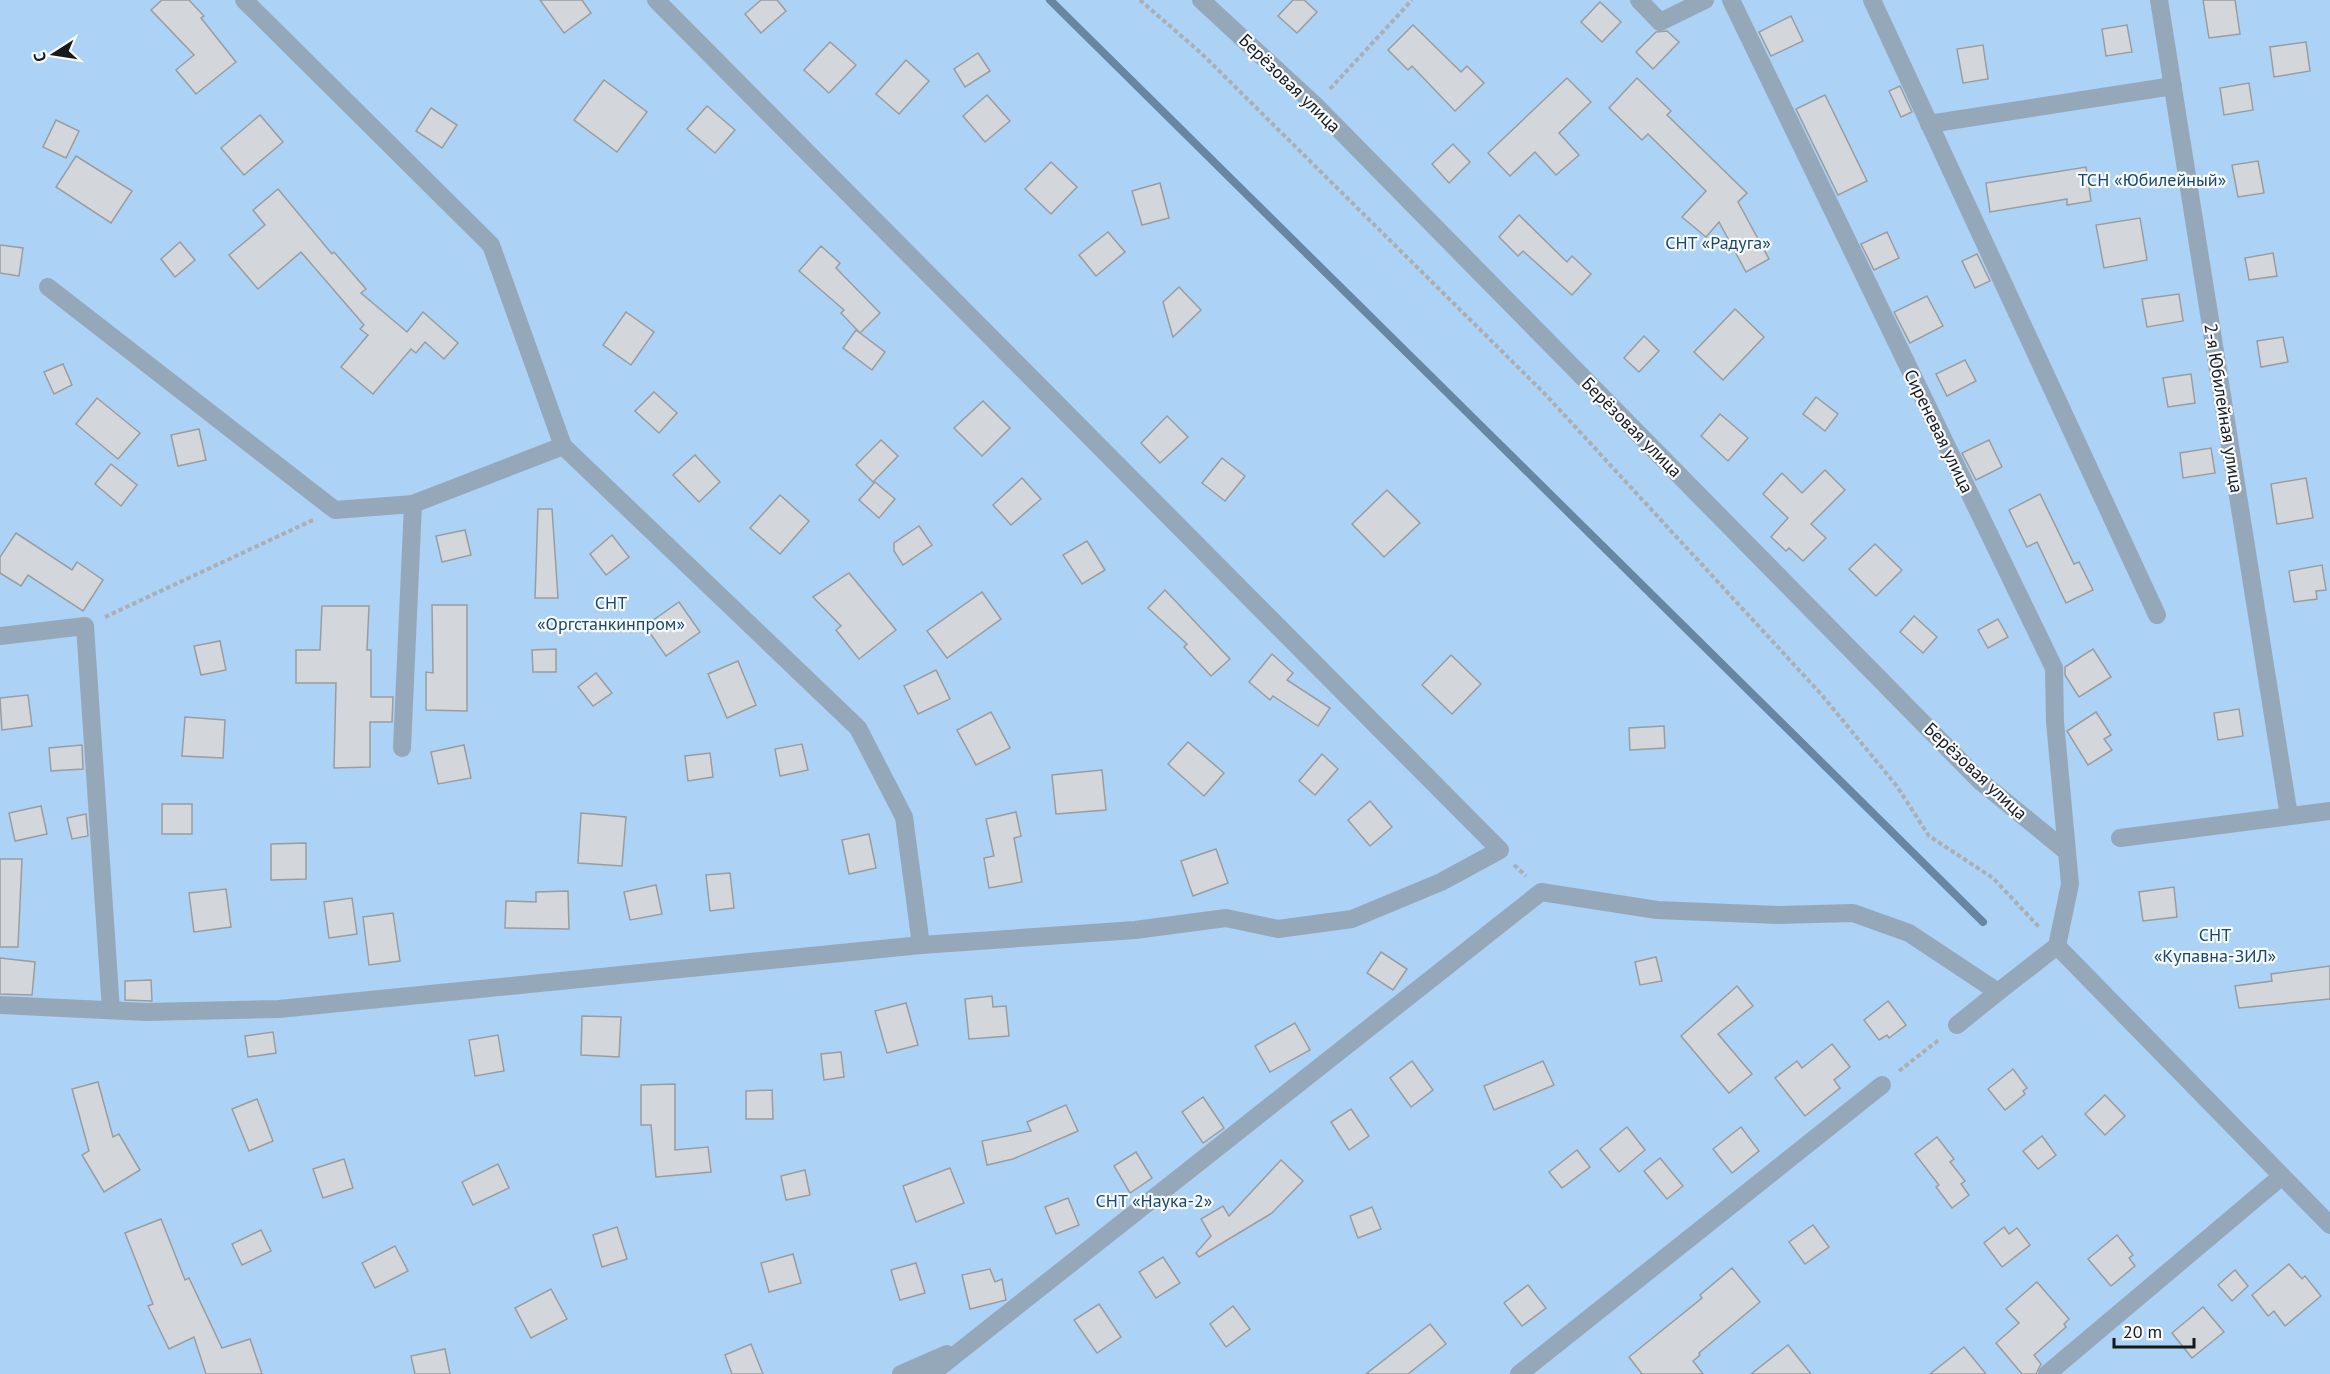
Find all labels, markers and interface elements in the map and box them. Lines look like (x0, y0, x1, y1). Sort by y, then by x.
north arrow (24, 24, 84, 84)
street label: Берёзовая улица (1234, 29, 1346, 137)
text: С (29, 51, 50, 64)
park label: ТСН «Юбилейный» (2078, 168, 2226, 191)
park label: СНТ «Радуга» (1665, 231, 1771, 254)
street label: 2-я Юбилейная улица (2199, 322, 2249, 494)
street label: Сиреневая улица (1899, 365, 1979, 497)
street label: Берёзовая улица (1577, 372, 1687, 482)
park label: СНТ «Оргстанкинпром» (537, 591, 685, 635)
street label: Берёзовая улица (1920, 717, 2032, 825)
park label: СНТ «Купавна-ЗИЛ» (2154, 923, 2276, 967)
park label: СНТ «Наука-2» (1096, 1189, 1212, 1212)
scale bar (2114, 1311, 2194, 1349)
text: 20 m (2123, 1320, 2162, 1343)

